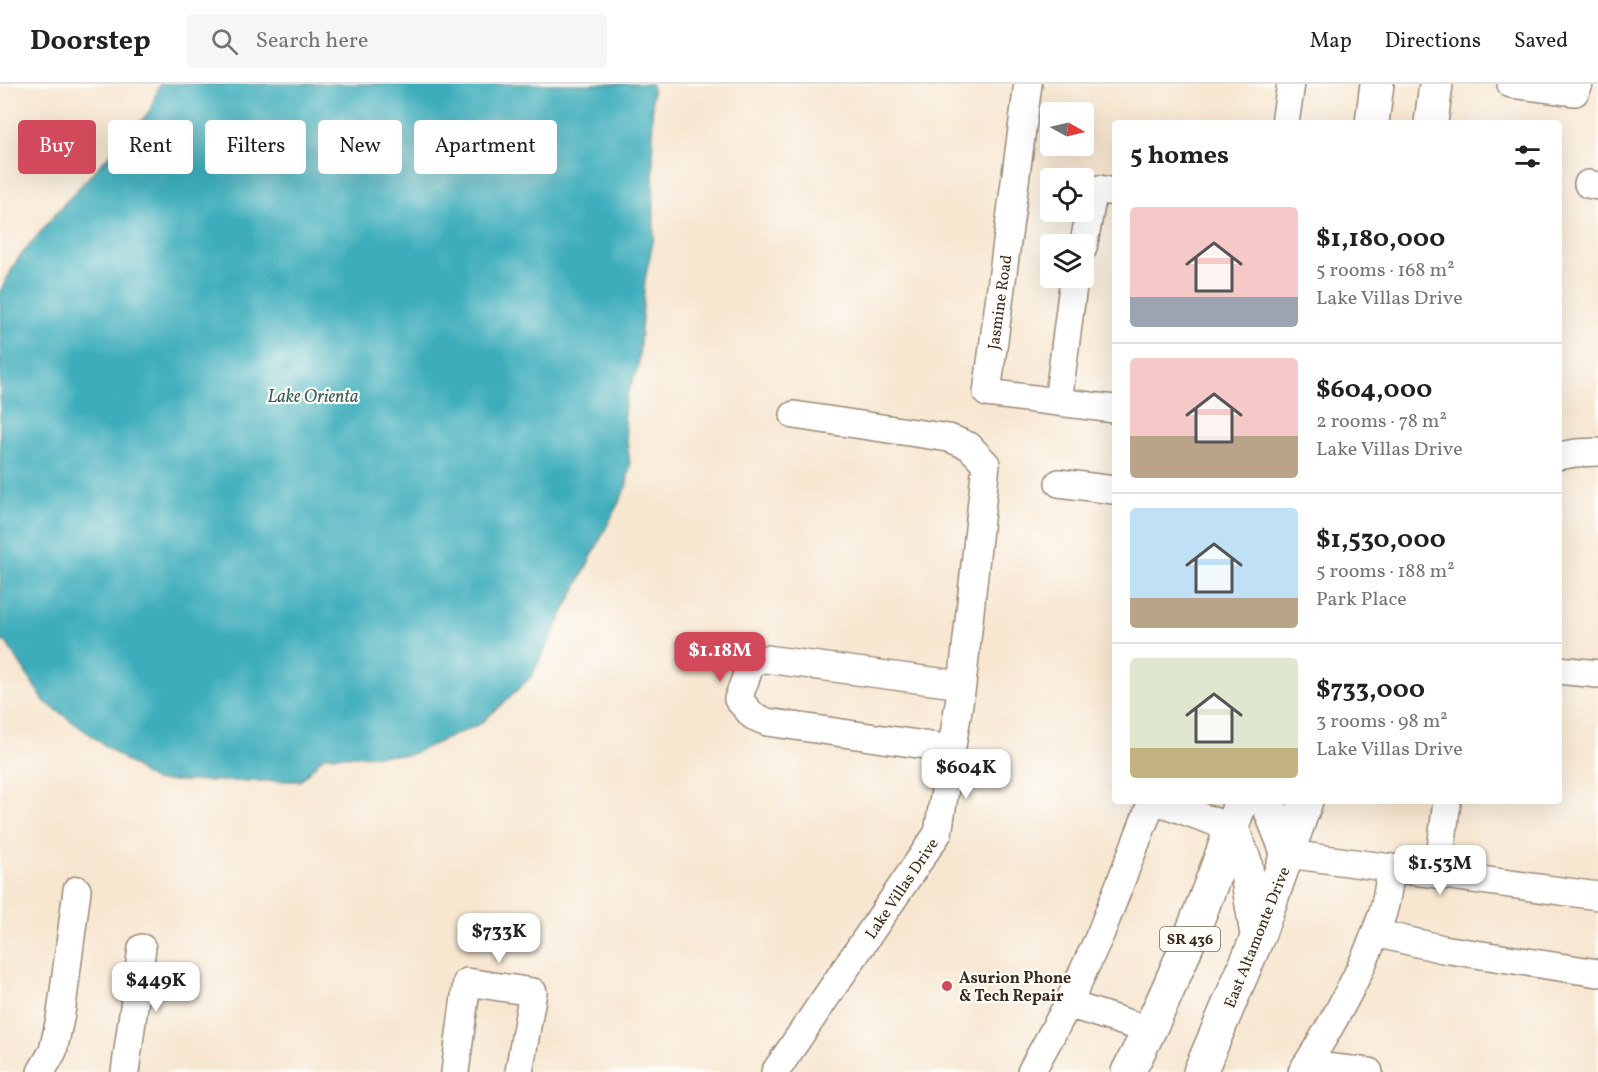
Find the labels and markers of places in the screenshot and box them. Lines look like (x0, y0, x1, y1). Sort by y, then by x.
pin: $1.18M (671, 632, 769, 683)
pin: $604K (924, 749, 1008, 800)
pin: $1.53M (1391, 845, 1489, 896)
pin: $733K (457, 913, 541, 964)
pin: $449K (114, 962, 198, 1013)
place label: Asurion Phone & Tech Repair (959, 968, 1071, 1008)
marker: Asurion Phone & Tech Repair (940, 979, 954, 993)

